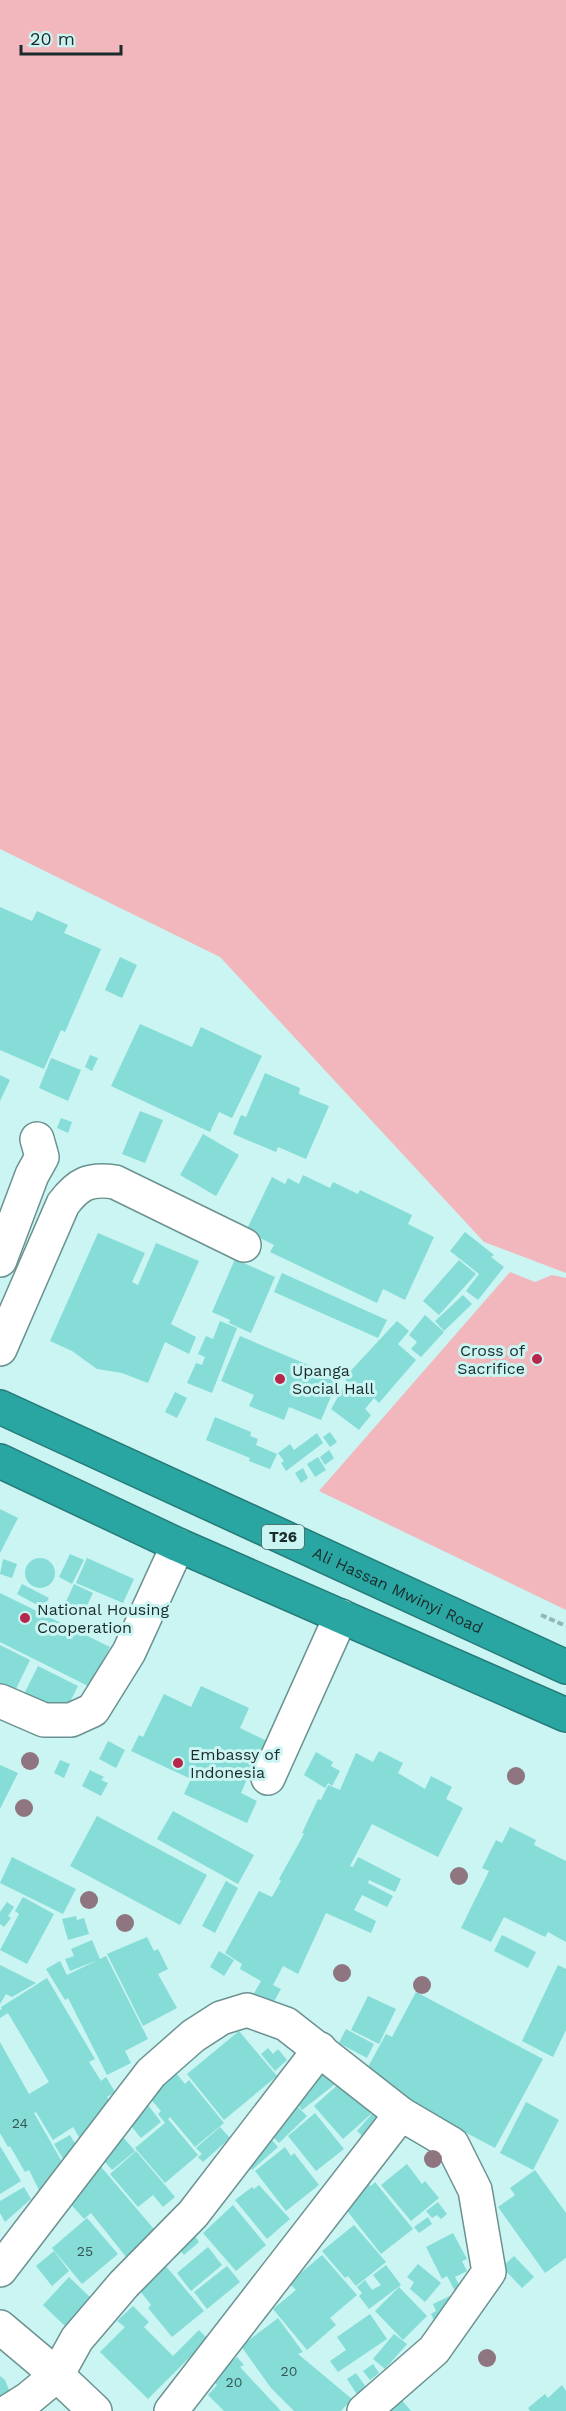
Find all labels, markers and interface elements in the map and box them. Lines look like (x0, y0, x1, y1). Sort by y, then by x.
scale bar (21, 18, 122, 56)
text: 20 m (30, 28, 75, 49)
place label: Cross of Sacrifice (457, 1341, 526, 1378)
marker: Cross of Sacrifice (530, 1352, 544, 1366)
place label: Upanga Social Hall (292, 1361, 375, 1398)
marker: Upanga Social Hall (273, 1372, 287, 1386)
road number: T26 (262, 1525, 304, 1549)
street label: Ali Hassan Mwinyi Road (310, 1543, 486, 1637)
place label: National Housing Cooperation (37, 1600, 169, 1637)
marker: National Housing Cooperation (18, 1611, 32, 1625)
place label: Embassy of Indonesia (190, 1745, 281, 1782)
marker: Embassy of Indonesia (171, 1756, 185, 1770)
house number: 24 (12, 2115, 28, 2131)
house number: 25 (77, 2243, 93, 2259)
house number: 20 (281, 2363, 297, 2379)
house number: 20 (226, 2374, 242, 2390)

